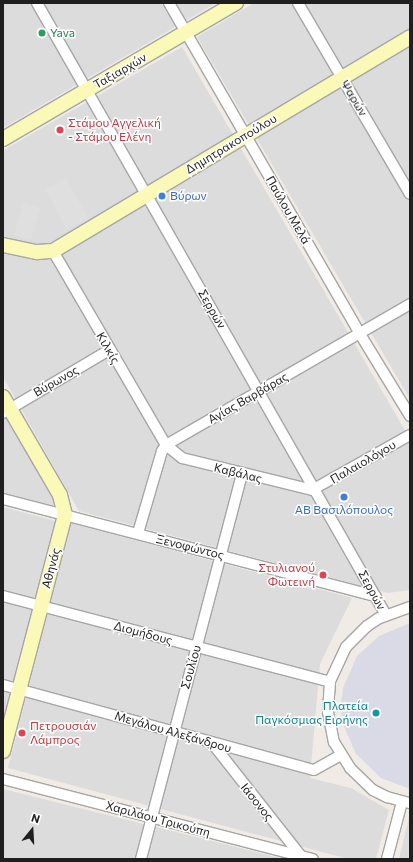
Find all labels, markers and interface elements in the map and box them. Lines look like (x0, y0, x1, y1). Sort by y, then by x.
place label: Yava (50, 26, 75, 40)
marker: Yava (37, 28, 47, 38)
street label: Ταξιαρχών (91, 50, 149, 92)
street label: Ψαρών (338, 77, 370, 119)
street label: Δημητρακοπούλου (183, 111, 279, 177)
place label: Στάμου Αγγελική - Στάμου Ελένη (68, 116, 161, 144)
marker: Στάμου Αγγελική - Στάμου Ελένη (55, 125, 65, 135)
street label: Παύλου Μελά (263, 173, 313, 247)
place label: Βύρων (170, 189, 207, 203)
marker: Βύρων (157, 191, 167, 201)
street label: Σερρών (195, 287, 229, 331)
street label: Κιλκίς (93, 330, 123, 366)
street label: Βύρωνος (31, 362, 81, 400)
street label: Αγίας Βαρβάρας (205, 369, 291, 427)
street label: Παλαιολόγου (328, 437, 398, 487)
street label: Καβάλας (213, 460, 263, 486)
marker: ΑΒ Βασιλόπουλος (339, 492, 349, 502)
place label: ΑΒ Βασιλόπουλος (295, 503, 393, 517)
street label: Ξενοφώντος (155, 532, 225, 562)
street label: Αθηνάς (39, 546, 63, 590)
place label: Στυλιανού Φωτεινή (258, 561, 315, 589)
street label: Σερρών (355, 568, 389, 612)
marker: Στυλιανού Φωτεινή (318, 570, 328, 580)
street label: Διομήδους (112, 618, 174, 648)
street label: Σουλίου (178, 643, 204, 691)
place label: Πλατεία Παγκόσμιας Ειρήνης (255, 699, 368, 727)
street label: Μεγάλου Αλεξάνδρου (113, 708, 233, 756)
marker: Πλατεία Παγκόσμιας Ειρήνης (371, 708, 381, 718)
place label: Πετρουσιάν Λάμπρος (30, 719, 96, 747)
marker: Πετρουσιάν Λάμπρος (17, 728, 27, 738)
street label: Ιάσονος (238, 780, 276, 824)
street label: Χαριλάου Τρικούπη (104, 798, 212, 840)
north arrow (12, 810, 52, 850)
text: N (30, 811, 42, 826)

